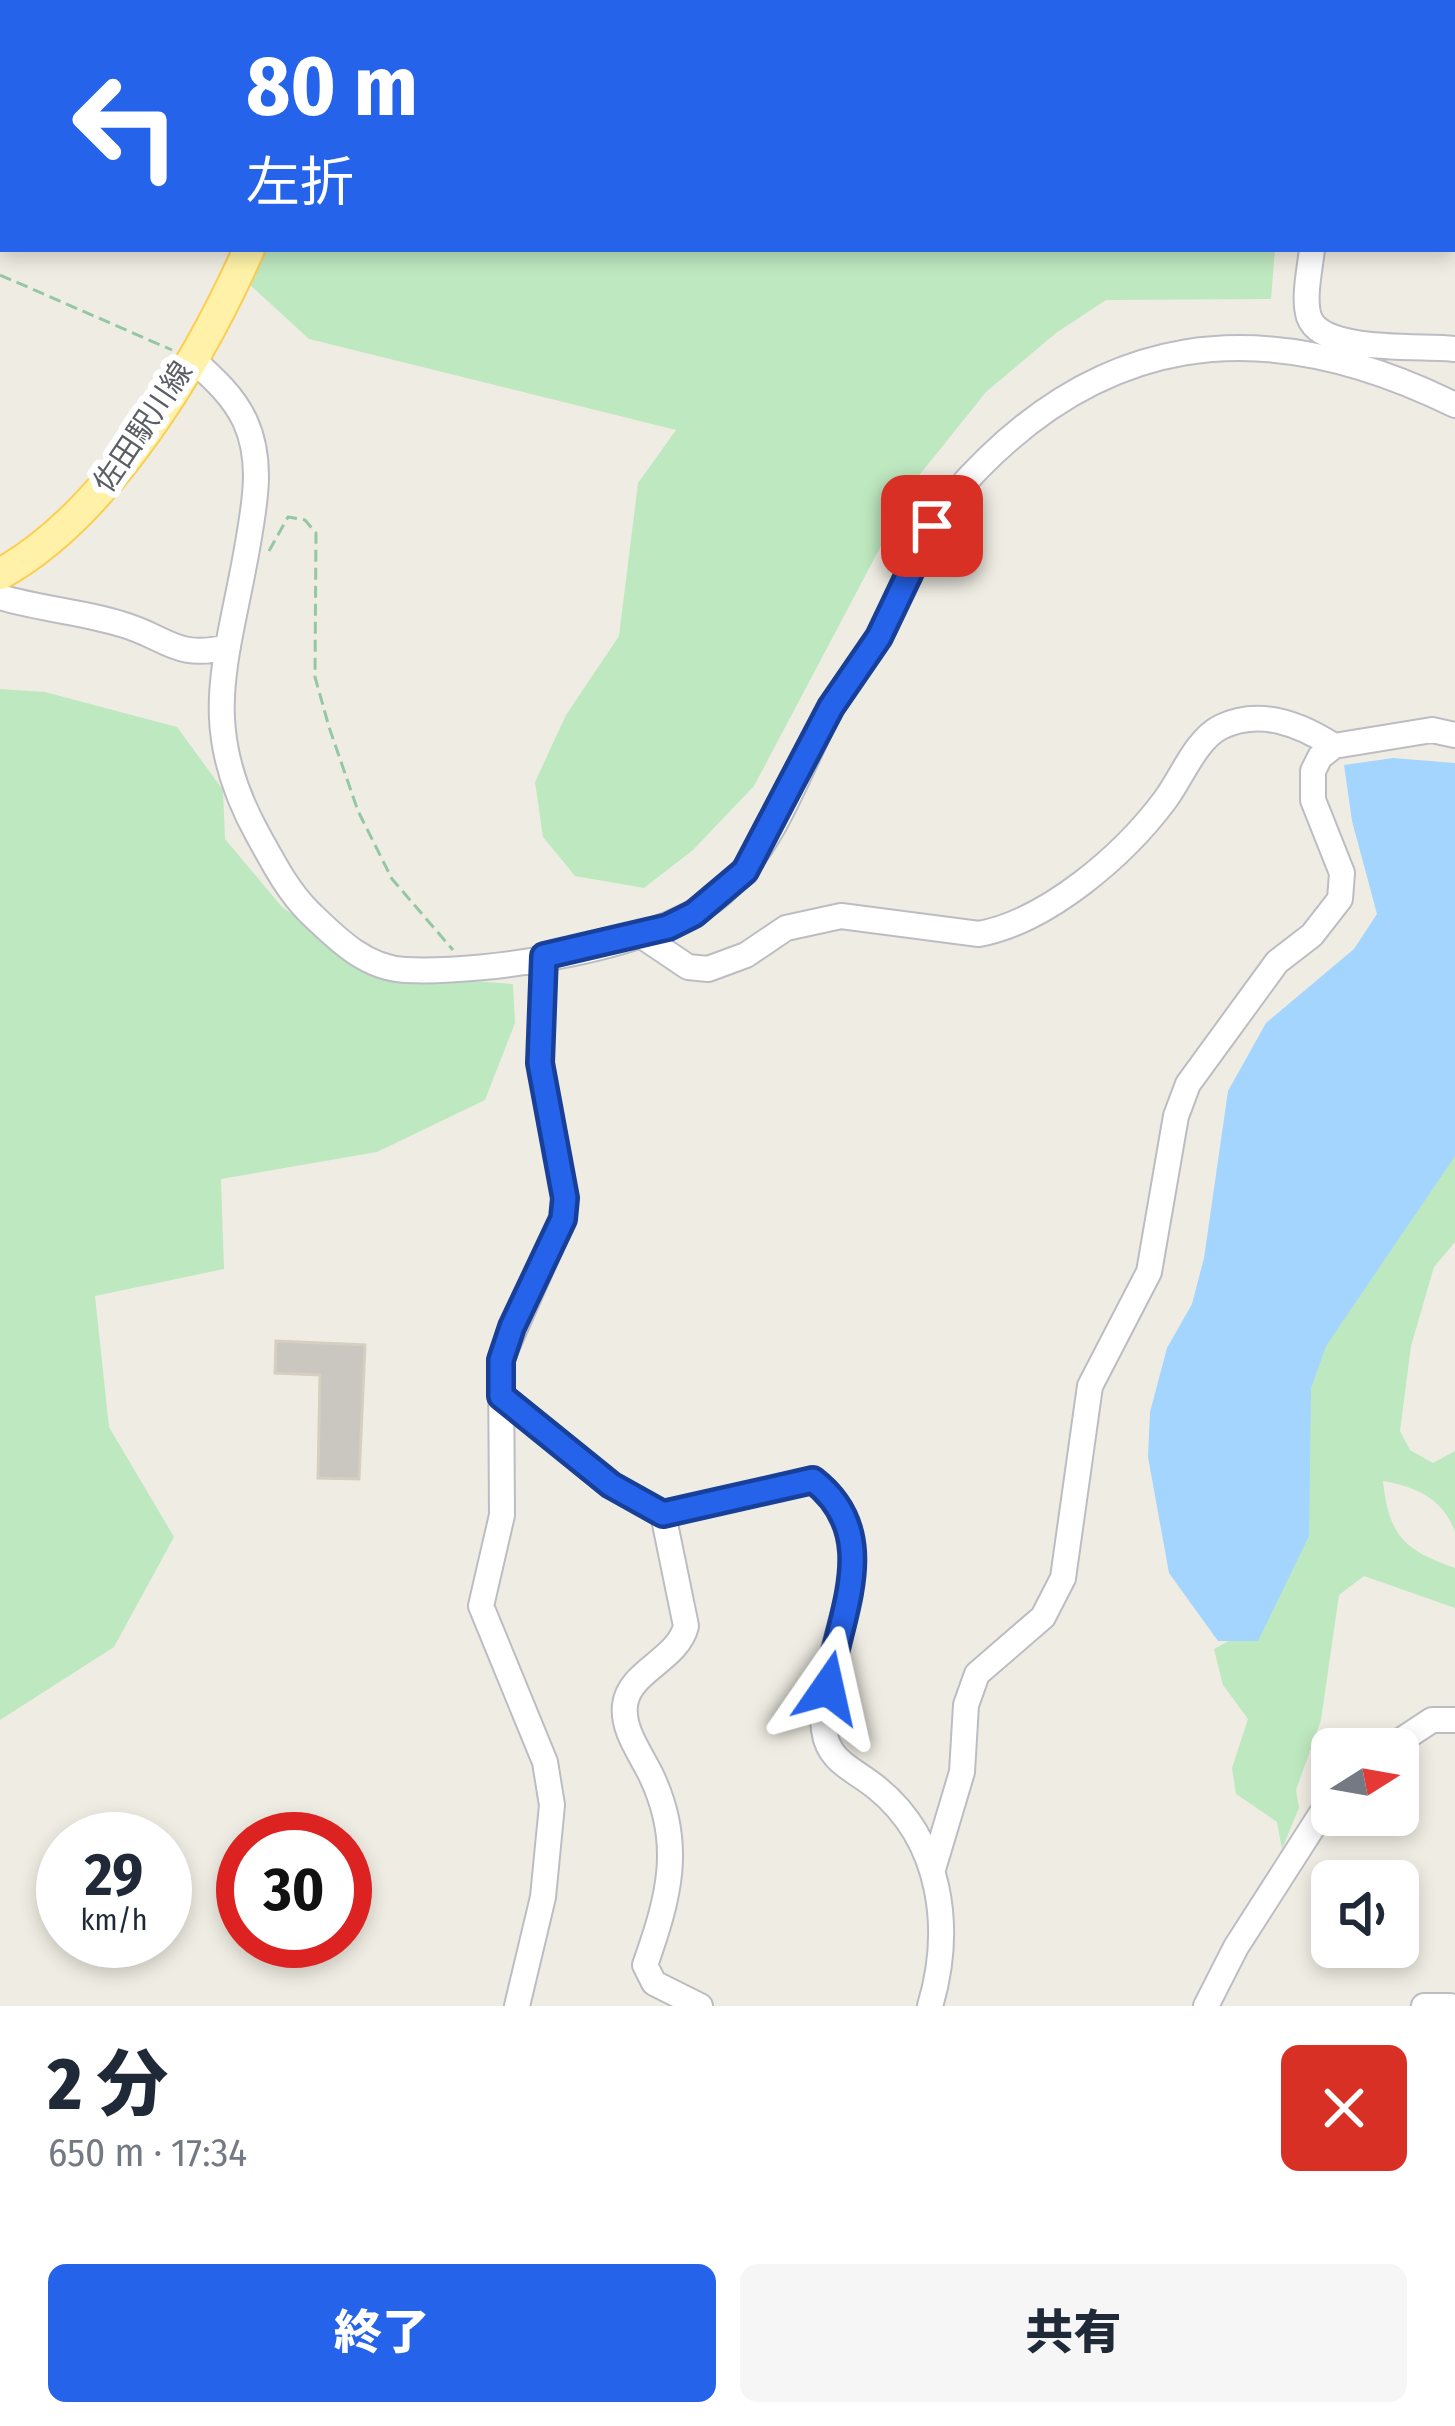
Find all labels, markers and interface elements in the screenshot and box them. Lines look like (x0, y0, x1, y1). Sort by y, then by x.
text: 80 m (246, 36, 418, 137)
icon: left (48, 48, 204, 204)
text: 左折 (246, 151, 354, 215)
street label: 佐田駅川線 (86, 355, 200, 499)
pin (881, 475, 983, 577)
icon: arrive (899, 493, 965, 559)
position arrow (765, 1625, 891, 1751)
north arrow (1311, 1728, 1419, 1836)
map controls (1311, 1728, 1419, 1968)
speed limit sign: 30 (216, 1812, 372, 1968)
text: 29 (85, 1839, 143, 1911)
button: sound (1311, 1860, 1419, 1968)
text: km/h (81, 1902, 147, 1938)
text: 2 分 (48, 2042, 168, 2128)
button: close (1281, 2045, 1407, 2171)
text: 650 m · 17:34 (48, 2130, 247, 2176)
button: 終了 (48, 2264, 716, 2402)
button: 共有 (740, 2264, 1407, 2402)

